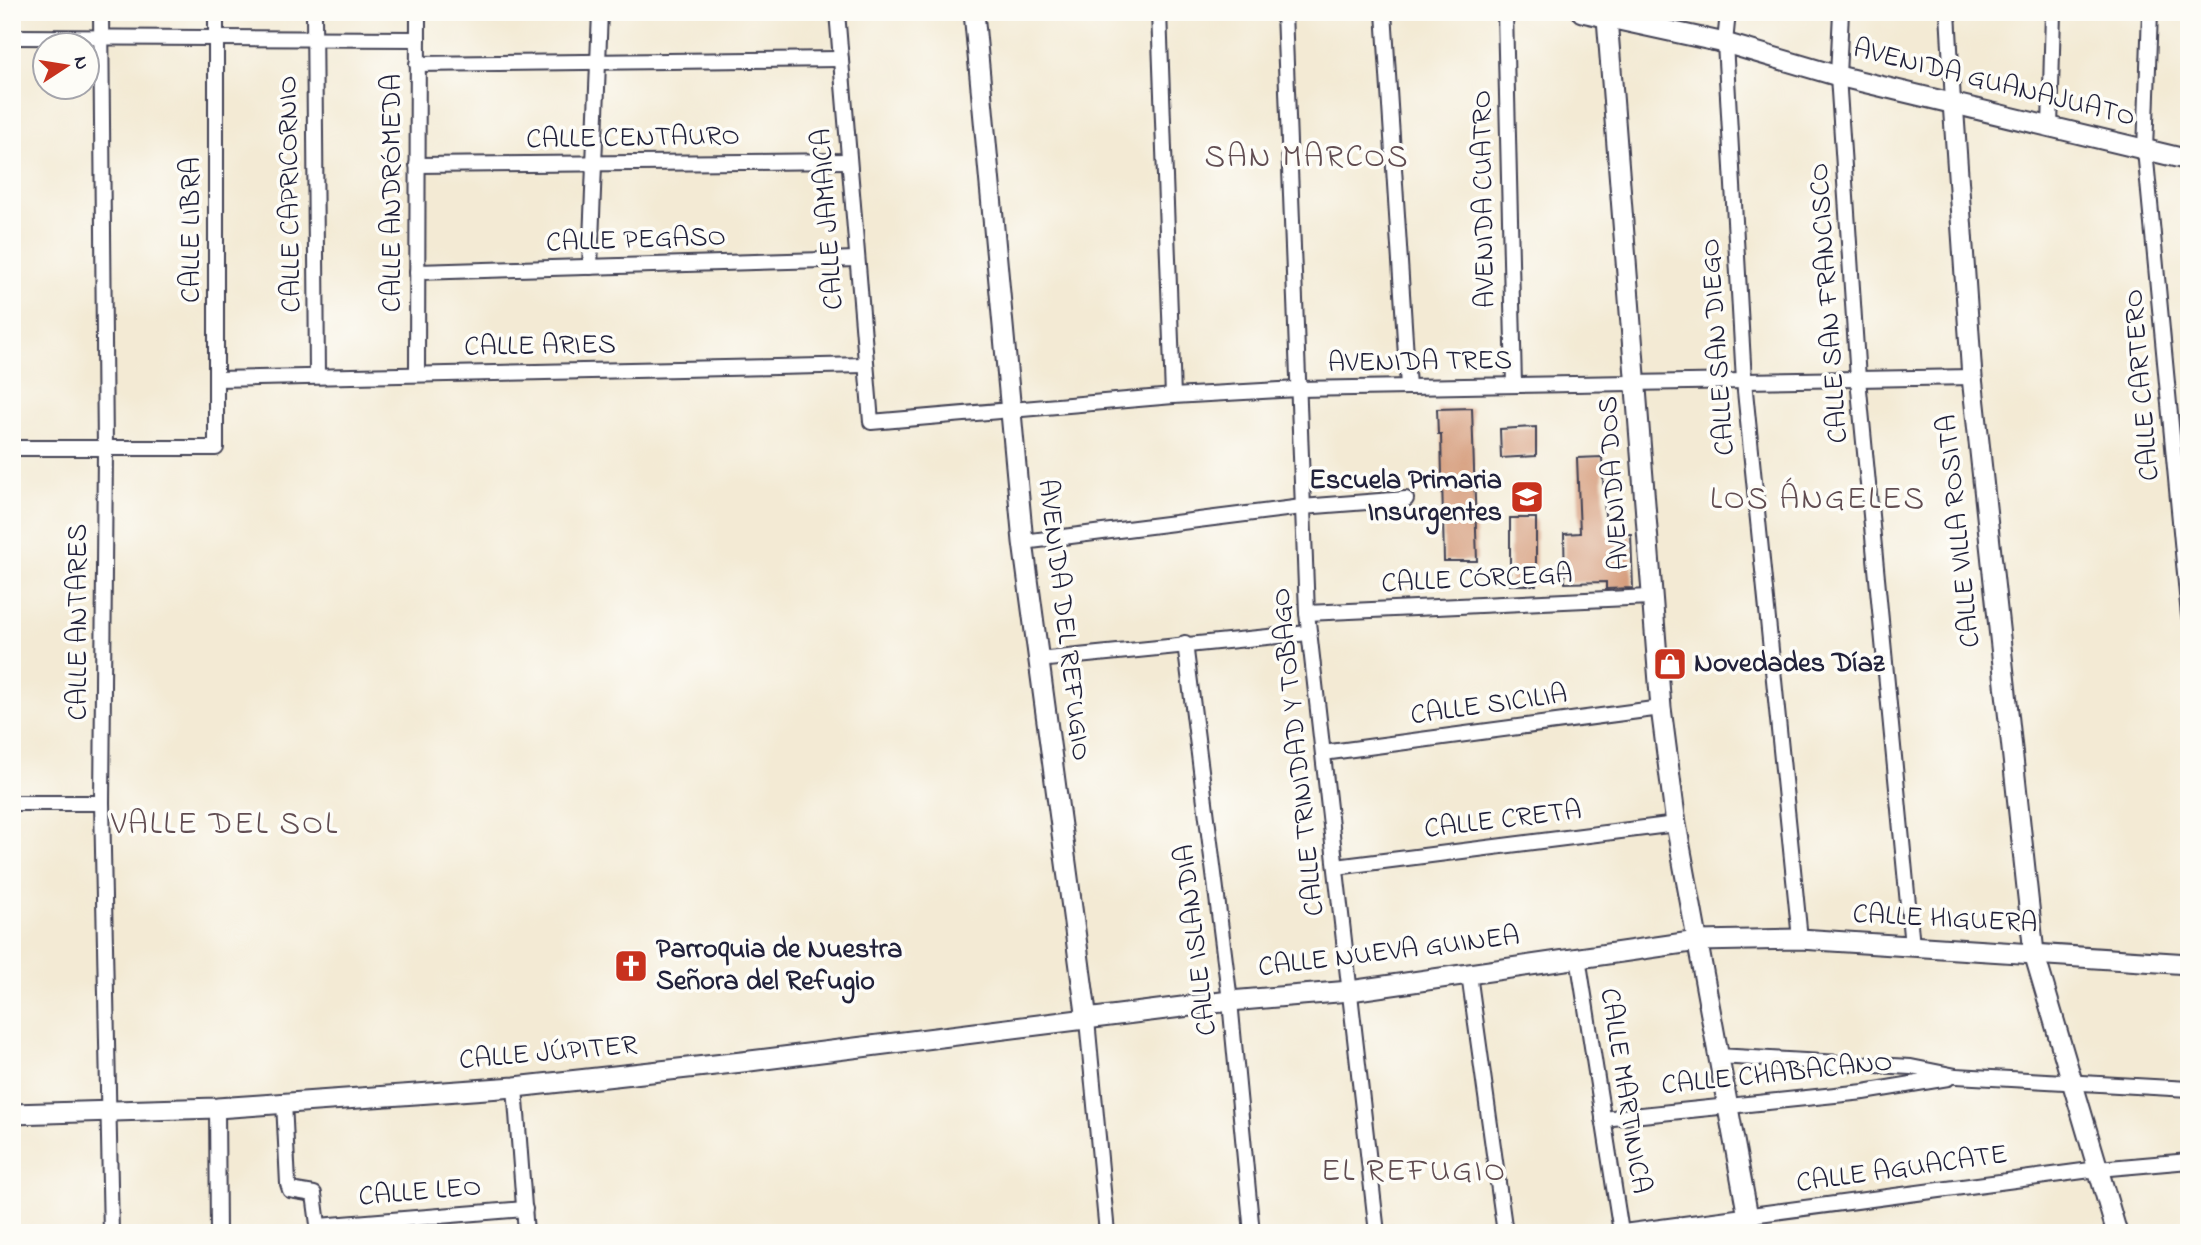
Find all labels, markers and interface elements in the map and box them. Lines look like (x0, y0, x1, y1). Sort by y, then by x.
street label: AVENIDA GUANAJUATO (1849, 29, 2139, 139)
north arrow (32, 32, 102, 102)
text: N (66, 54, 95, 72)
street label: CALLE ANDRÓMEDA (373, 74, 414, 312)
street label: CALLE CAPRICORNIO (268, 75, 314, 313)
street label: AVENIDA CUATRO (1463, 90, 1507, 308)
street label: CALLE CENTAURO (526, 117, 740, 161)
street label: CALLE JAMAICA (802, 127, 856, 311)
district label: SAN MARCOS (1204, 135, 1410, 182)
street label: CALLE LIBRA (172, 157, 213, 303)
street label: CALLE SAN FRANCISCO (1800, 161, 1860, 445)
street label: CALLE PEGASO (545, 217, 727, 265)
street label: CALLE SAN DIEGO (1691, 237, 1747, 457)
street label: CALLE CARTERO (2114, 287, 2172, 483)
street label: CALLE ARIES (464, 325, 616, 369)
street label: AVENIDA TRES (1328, 341, 1512, 385)
street label: AVENIDA DOS (1588, 394, 1642, 572)
street label: CALLE VILLA ROSITA (1927, 412, 1993, 650)
place label: Escuela Primaria Insurgentes (1309, 461, 1502, 535)
street label: AVENIDA DEL REFUGIO (1025, 477, 1101, 763)
district label: LOS ÁNGELES (1710, 477, 1926, 524)
school or university icon: Escuela Primaria Insurgentes (1508, 478, 1546, 516)
street label: CALLE ANTARES (59, 523, 100, 721)
street label: CALLE CÓRCEGA (1380, 555, 1574, 605)
street label: CALLE TRINIDAD Y TOBAGO (1261, 586, 1337, 918)
place label: Novedades Díaz (1694, 644, 1886, 685)
shop icon: Novedades Díaz (1651, 645, 1689, 683)
street label: CALLE SICILIA (1408, 675, 1570, 737)
street label: CALLE CRETA (1422, 791, 1584, 851)
district label: VALLE DEL SOL (110, 802, 339, 849)
street label: CALLE ISLANDIA (1165, 842, 1229, 1038)
street label: CALLE HIGUERA (1851, 895, 2039, 945)
street label: CALLE NUEVA GUINEA (1256, 917, 1522, 989)
place label: Parroquia de Nuestra Señora del Refugio (656, 930, 902, 1004)
church icon: Parroquia de Nuestra Señora del Refugio (612, 947, 650, 985)
street label: CALLE MARTINICA (1588, 985, 1660, 1197)
street label: CALLE JÚPITER (457, 1026, 639, 1082)
street label: CALLE CHABACANO (1659, 1042, 1895, 1108)
street label: CALLE AGUACATE (1794, 1135, 2010, 1205)
district label: EL REFUGIO (1321, 1149, 1507, 1196)
street label: CALLE LEO (357, 1167, 483, 1219)

